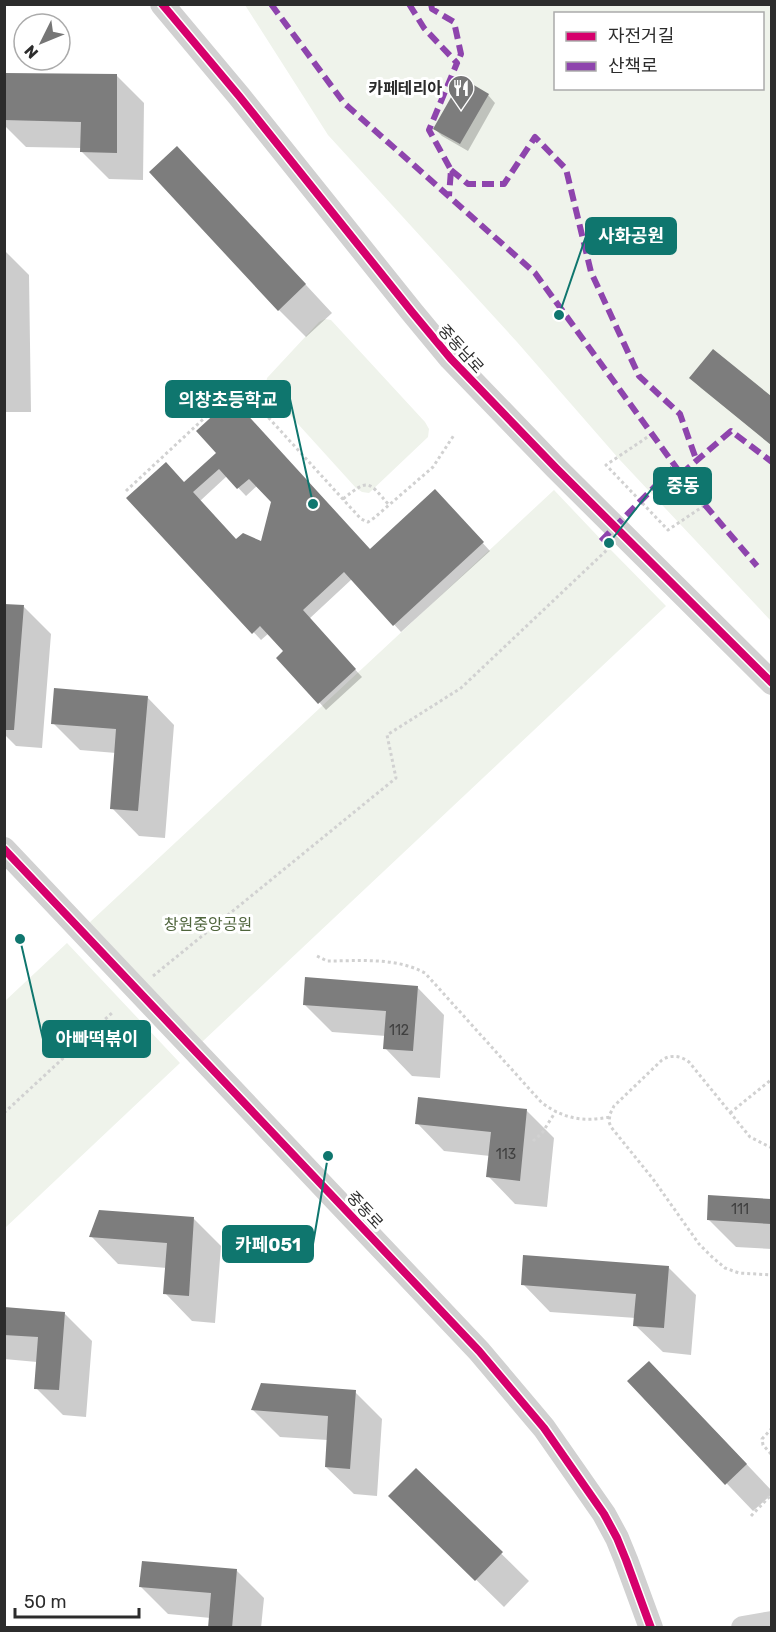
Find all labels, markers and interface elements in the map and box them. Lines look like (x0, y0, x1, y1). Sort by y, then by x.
north arrow (12, 12, 72, 72)
legend (554, 12, 764, 90)
text: 자전거길 (608, 25, 674, 47)
text: N (21, 41, 42, 63)
text: 산책로 (608, 55, 658, 77)
restaurant icon: 카페테리아 (446, 73, 476, 111)
place label: 카페테리아 (368, 79, 442, 98)
callout: 사화공원 (586, 218, 676, 254)
text: 사화공원 (598, 225, 664, 247)
street label: 중동남로 (434, 321, 488, 377)
callout: 의창초등학교 (166, 381, 290, 417)
text: 의창초등학교 (178, 389, 278, 411)
callout: 중동 (654, 468, 711, 504)
text: 중동 (666, 475, 700, 497)
park label: 창원중앙공원 (164, 915, 252, 934)
callout: 아빠떡볶이 (43, 1021, 150, 1057)
house number: 112 (389, 1022, 409, 1039)
text: 아빠떡볶이 (56, 1028, 138, 1050)
house number: 113 (496, 1146, 516, 1163)
street label: 중동로 (343, 1187, 387, 1233)
house number: 111 (731, 1201, 749, 1218)
callout: 카페051 (223, 1226, 313, 1262)
text: 카페051 (235, 1234, 301, 1256)
scale bar (15, 1581, 140, 1619)
text: 50 m (24, 1591, 67, 1613)

